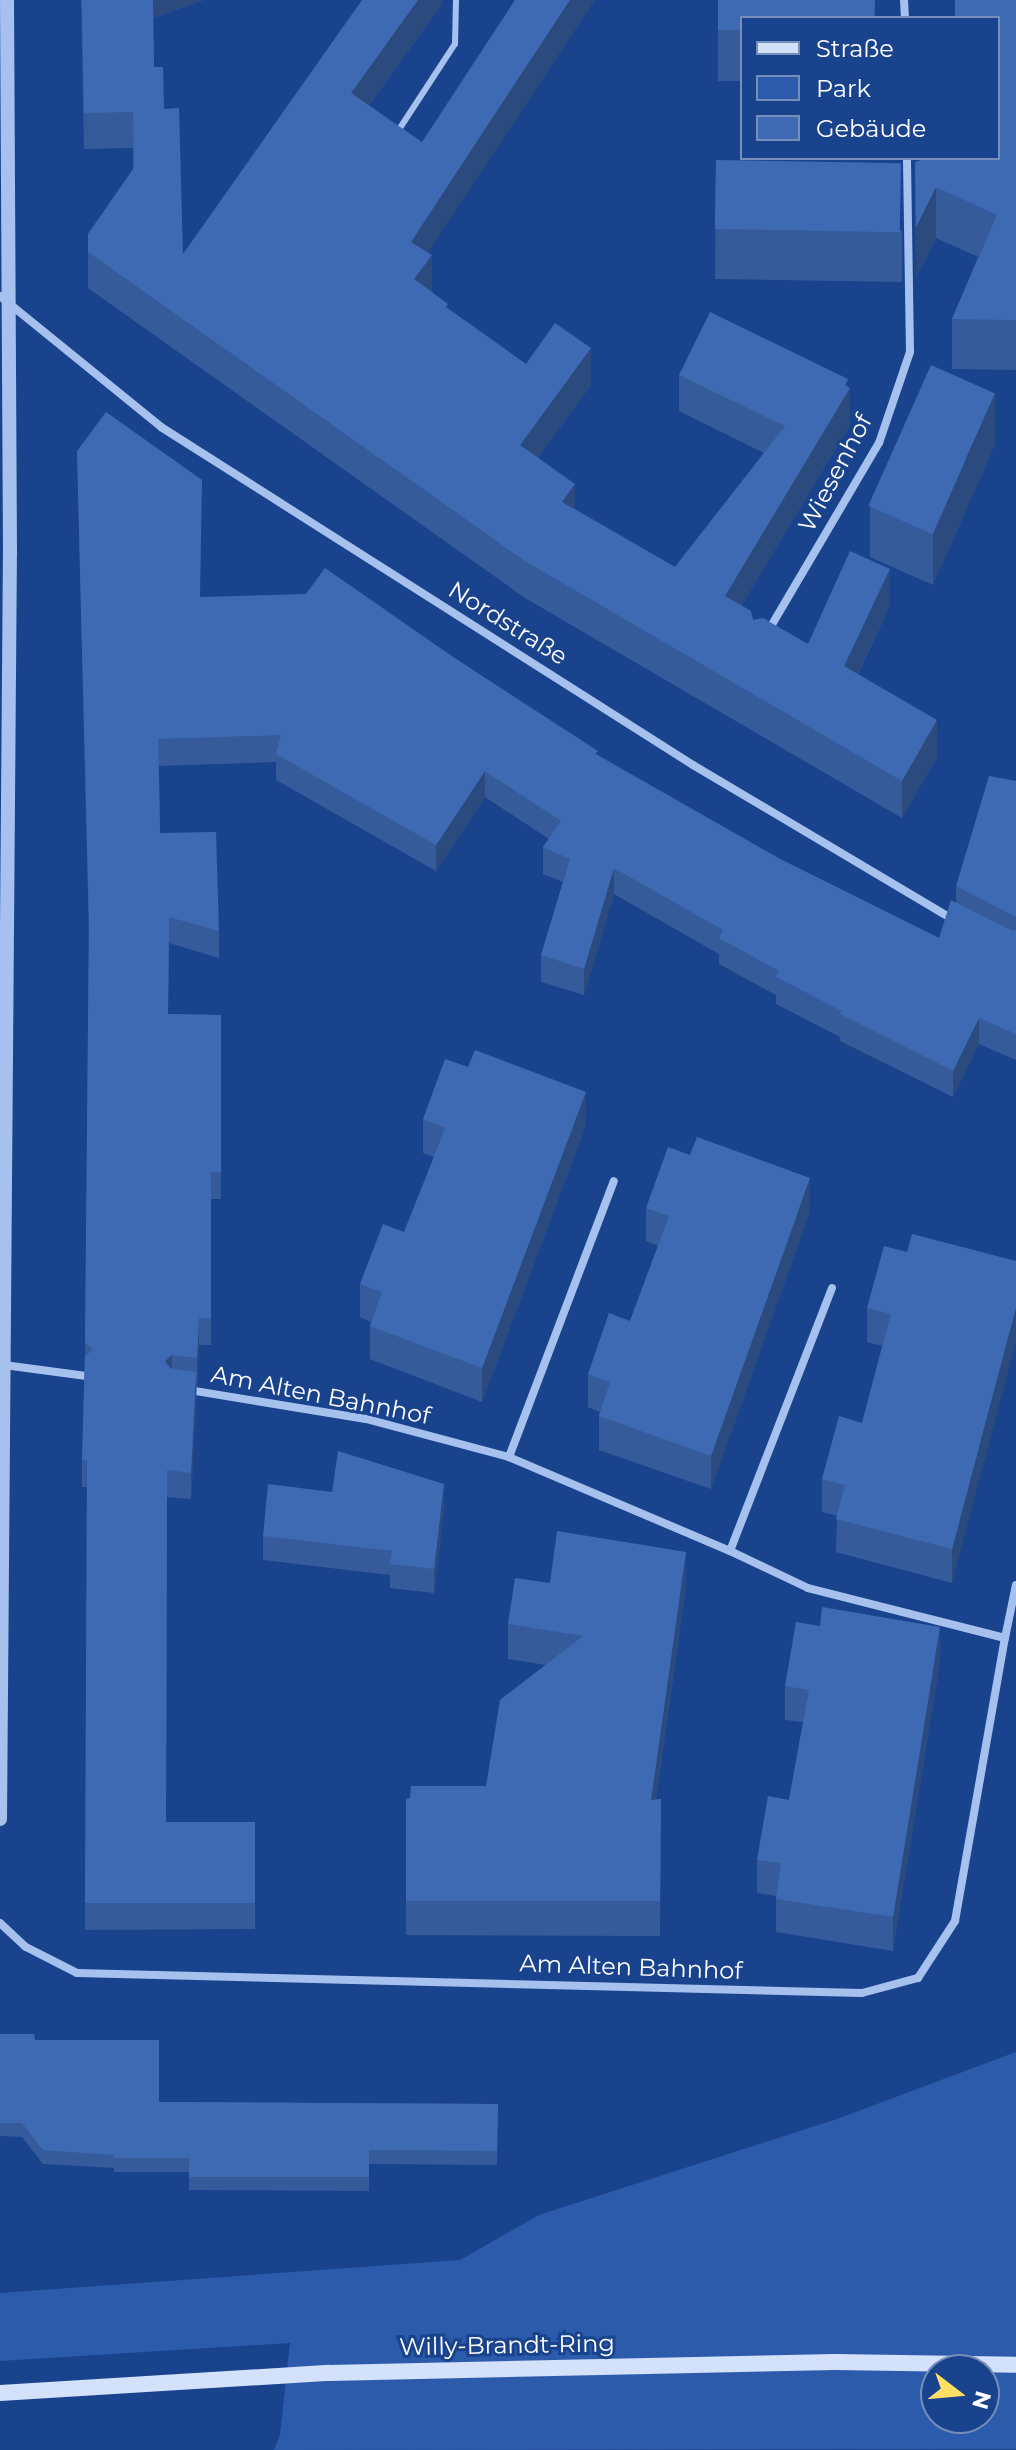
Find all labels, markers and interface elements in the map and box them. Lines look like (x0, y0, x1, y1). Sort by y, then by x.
legend (740, 16, 1000, 160)
text: Straße (816, 34, 894, 63)
text: Park (816, 74, 871, 103)
text: Gebäude (816, 114, 926, 143)
street label: Wiesenhof (792, 409, 878, 537)
street label: Nordstraße (443, 575, 573, 671)
street label: Am Alten Bahnhof (209, 1360, 433, 1430)
street label: Am Alten Bahnhof (519, 1949, 743, 1985)
street label: Willy-Brandt-Ring (399, 2329, 615, 2361)
north arrow (920, 2354, 1000, 2434)
text: N (966, 2388, 997, 2412)

